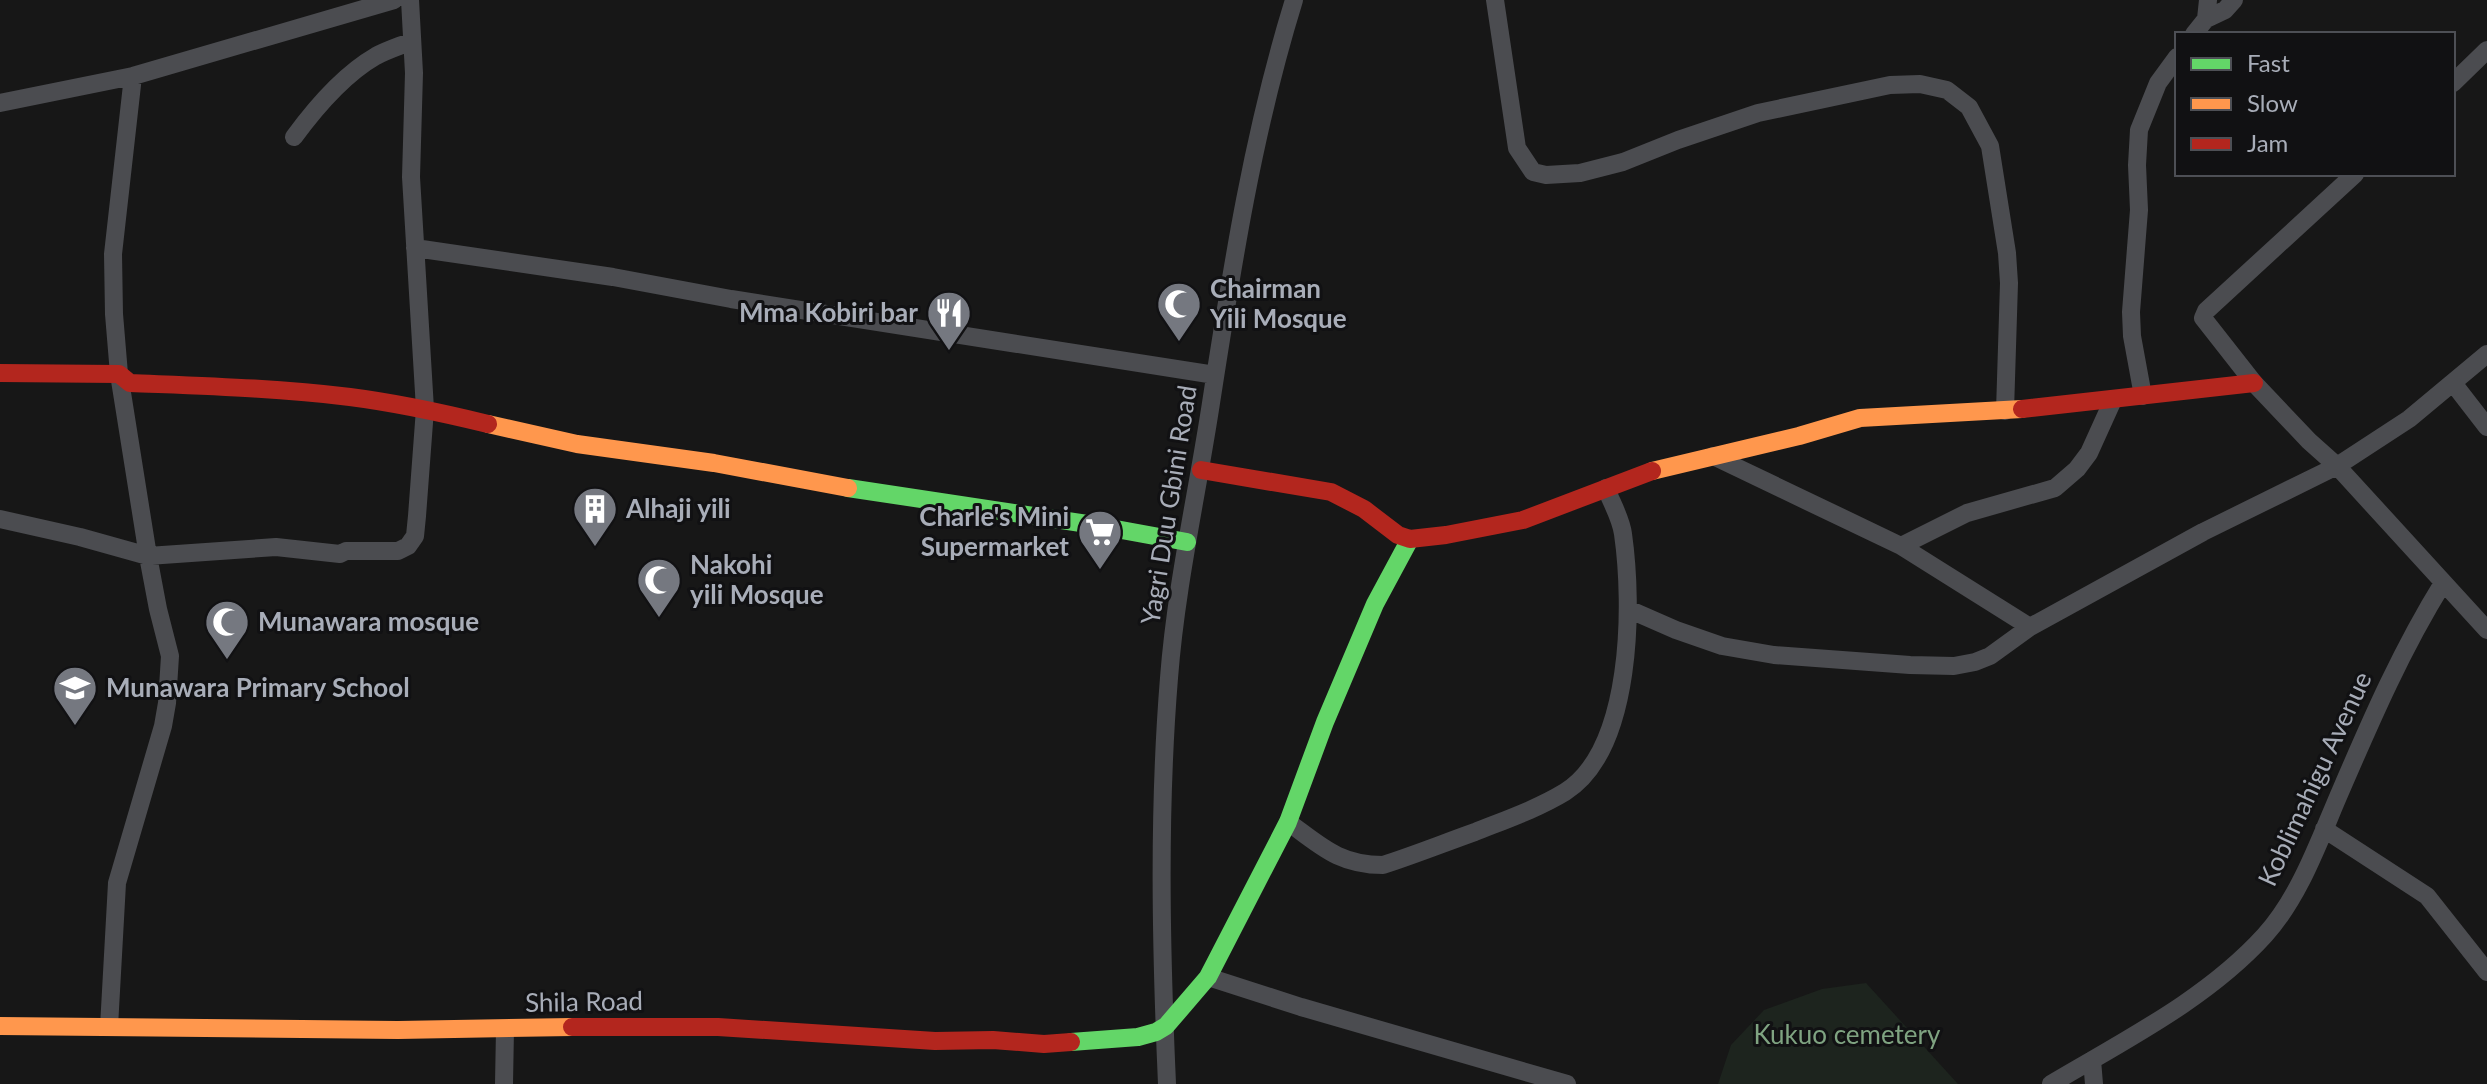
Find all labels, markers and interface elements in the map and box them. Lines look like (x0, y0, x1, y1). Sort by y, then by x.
legend (2175, 32, 2455, 176)
text: Fast (2247, 48, 2290, 77)
text: Slow (2247, 88, 2298, 117)
text: Jam (2247, 128, 2288, 157)
place label: Chairman Yili Mosque (1209, 272, 1347, 334)
mosque icon: Chairman Yili Mosque (1155, 280, 1203, 343)
restaurant icon: Mma Kobiri bar (925, 289, 973, 352)
place label: Mma Kobiri bar (739, 296, 918, 328)
street label: Yagri Duu Gbini Road (1133, 383, 1203, 627)
building icon: Alhaji yili (571, 485, 619, 548)
place label: Alhaji yili (625, 492, 731, 524)
place label: Charle's Mini Supermarket (919, 500, 1069, 562)
supermarket icon: Charle's Mini Supermarket (1076, 508, 1124, 571)
place label: Nakohi yili Mosque (690, 548, 824, 610)
mosque icon: Nakohi yili Mosque (635, 556, 683, 619)
mosque icon: Munawara mosque (203, 598, 251, 661)
place label: Munawara mosque (258, 605, 479, 637)
school or university icon: Munawara Primary School (51, 664, 99, 727)
street label: Koblimahigu Avenue (2250, 666, 2378, 891)
place label: Munawara Primary School (106, 671, 410, 703)
street label: Shila Road (525, 984, 643, 1018)
park label: Kukuo cemetery (1754, 1018, 1941, 1050)

